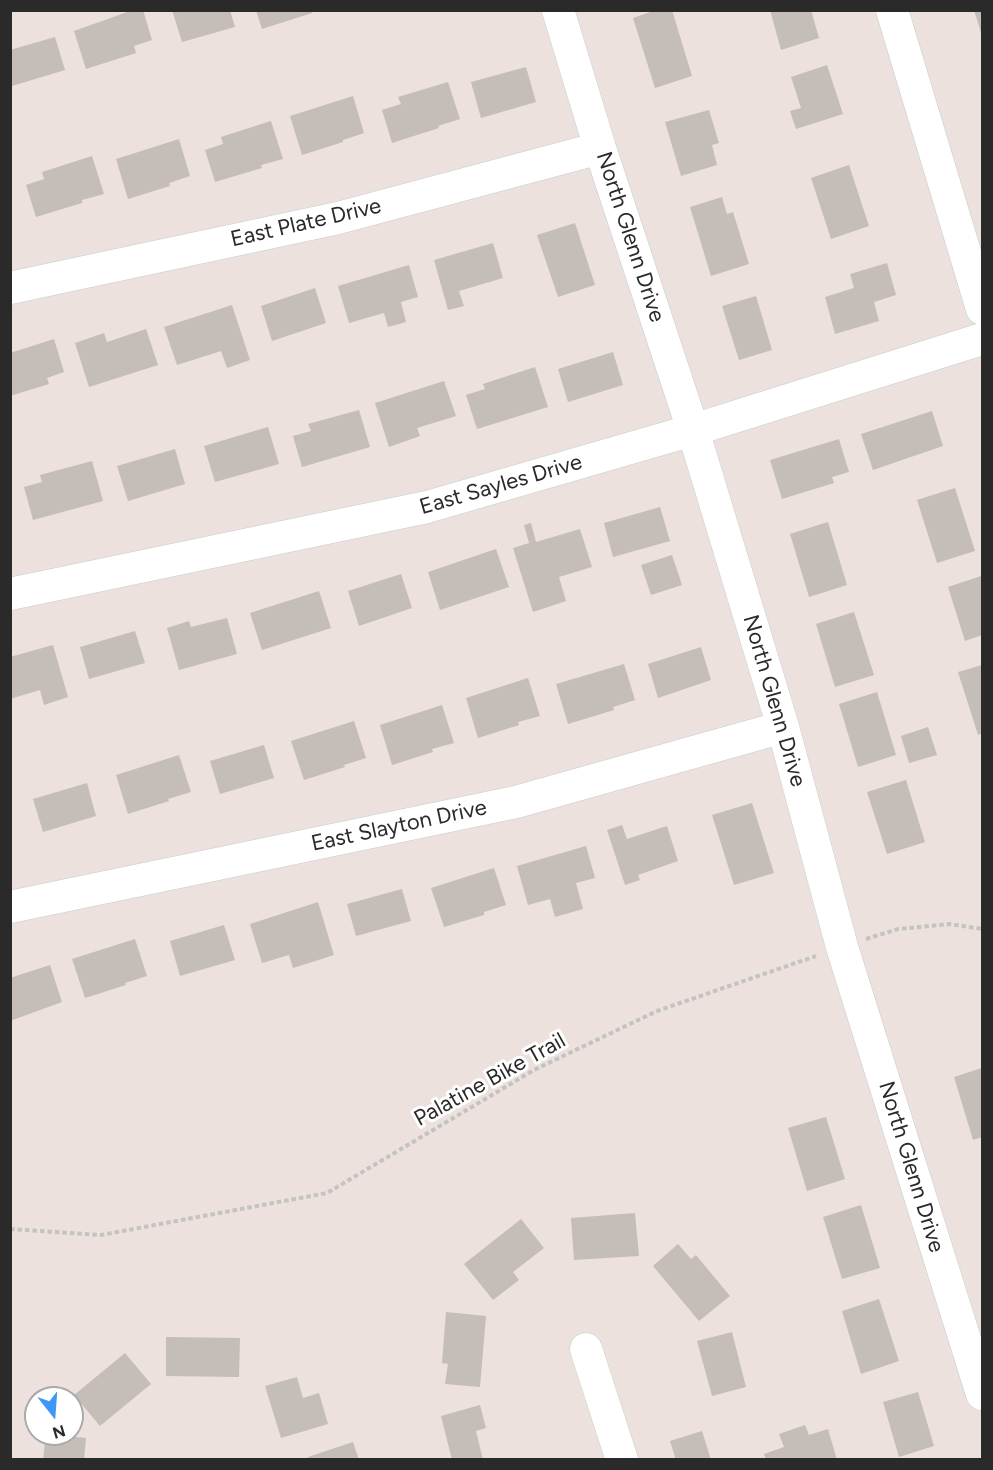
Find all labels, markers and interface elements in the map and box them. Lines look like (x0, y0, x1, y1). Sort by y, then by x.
street label: North Glenn Drive (590, 148, 670, 326)
street label: East Plate Drive (228, 193, 384, 253)
street label: East Sayles Drive (417, 449, 585, 521)
street label: North Glenn Drive (737, 612, 811, 790)
street label: East Slayton Drive (309, 794, 489, 858)
street label: Palatine Bike Trail (410, 1027, 570, 1133)
street label: North Glenn Drive (872, 1078, 950, 1256)
north arrow (24, 1386, 84, 1446)
text: N (50, 1421, 68, 1443)

